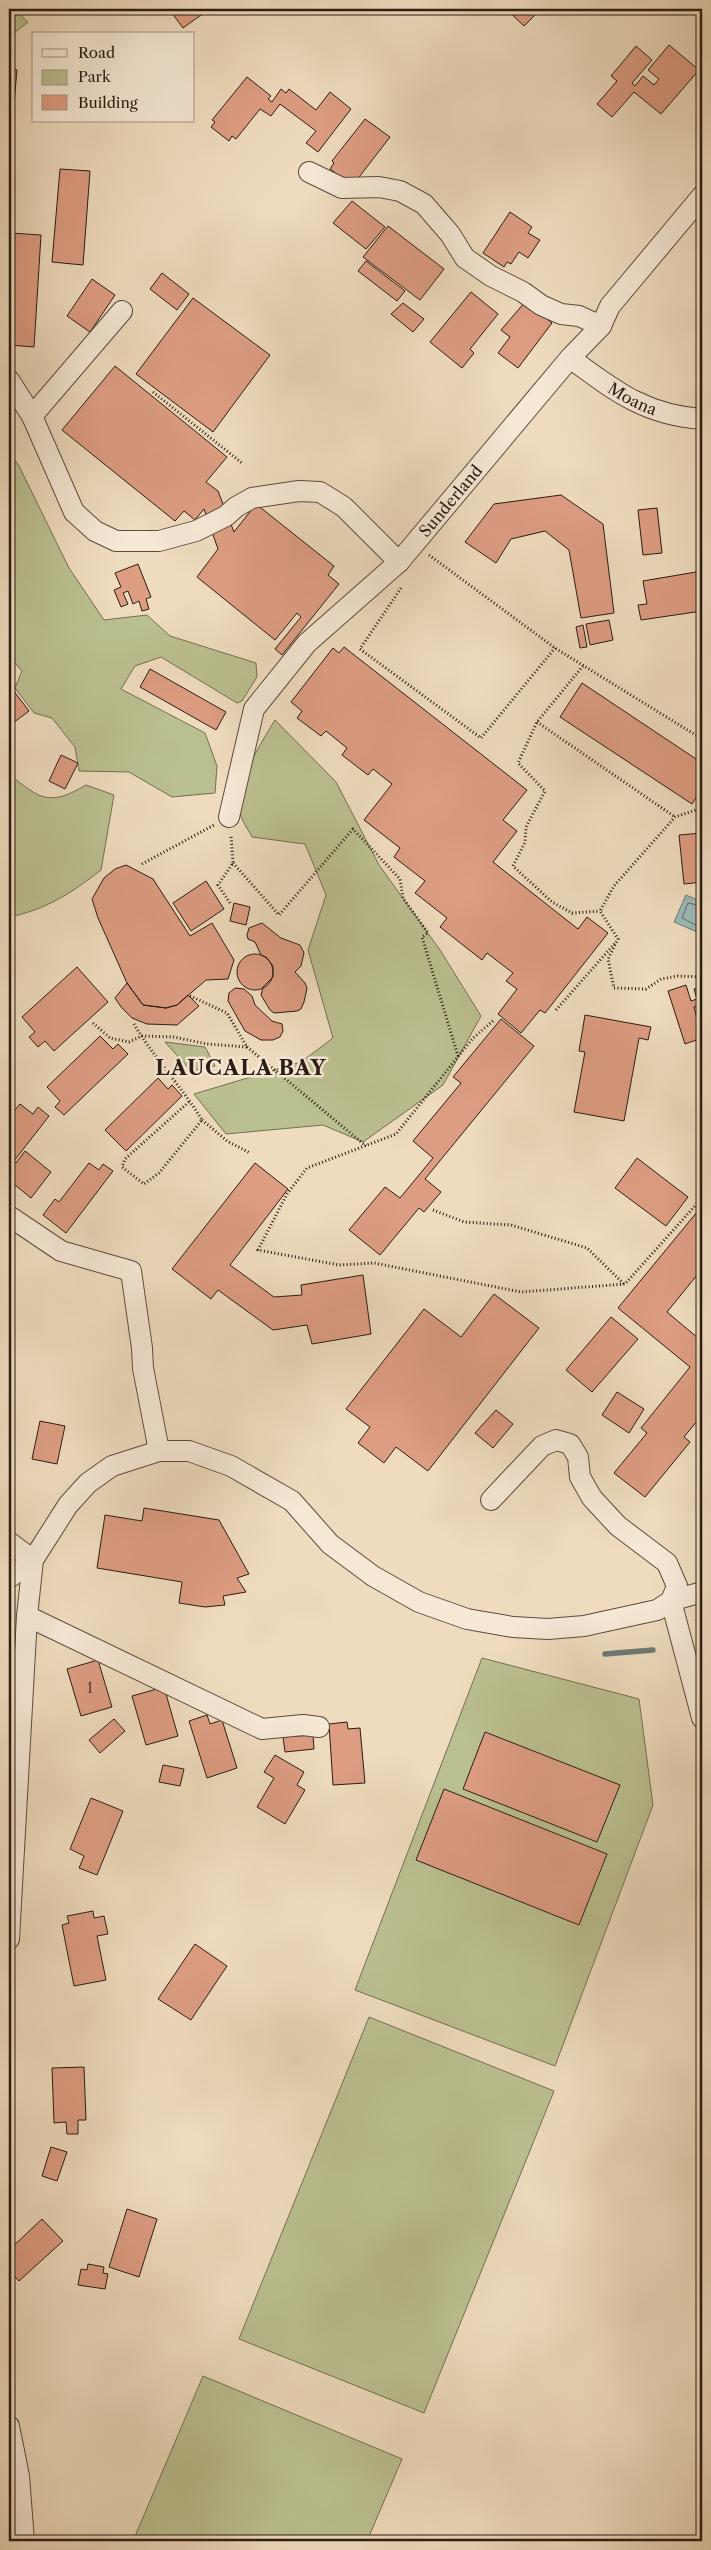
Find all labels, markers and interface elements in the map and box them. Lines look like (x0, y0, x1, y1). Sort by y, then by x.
legend (32, 32, 195, 122)
text: Road (78, 43, 115, 62)
text: Park (78, 67, 112, 86)
text: Building (78, 93, 138, 112)
street label: Moana (604, 378, 660, 420)
street label: Sunderland (414, 460, 486, 541)
district label: LAUCALA BAY (155, 1055, 327, 1080)
house number: 1 (87, 1679, 93, 1697)

